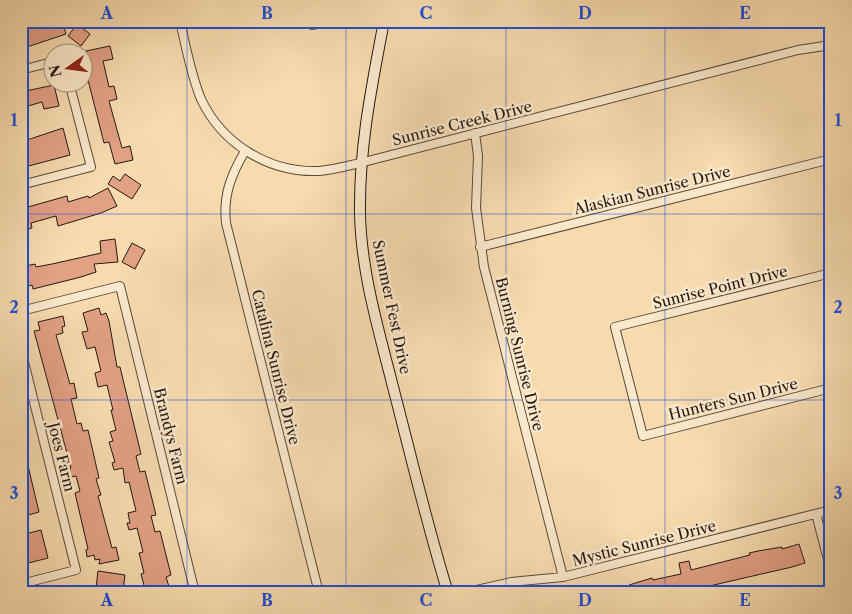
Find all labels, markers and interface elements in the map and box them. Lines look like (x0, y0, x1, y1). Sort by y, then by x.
text: A (100, 3, 114, 23)
text: B (261, 3, 273, 23)
text: C (420, 3, 432, 23)
text: D (578, 3, 592, 23)
text: E (739, 3, 751, 23)
north arrow (42, 42, 92, 92)
text: N (45, 63, 66, 79)
street label: Sunrise Creek Drive (390, 96, 534, 150)
text: 1 (10, 110, 18, 130)
text: 1 (834, 110, 842, 130)
street label: Alaskian Sunrise Drive (571, 161, 732, 219)
street label: Summer Fest Drive (368, 238, 416, 376)
street label: Sunrise Point Drive (651, 261, 789, 313)
street label: Burning Sunrise Drive (492, 275, 548, 433)
street label: Catalina Sunrise Drive (248, 287, 304, 447)
text: 2 (9, 297, 19, 317)
text: 2 (833, 297, 843, 317)
street label: Hunters Sun Drive (666, 374, 800, 424)
street label: Brandys Farm (150, 386, 192, 486)
street label: Joes Farm (44, 418, 80, 494)
text: 3 (9, 483, 19, 503)
text: 3 (833, 483, 843, 503)
street label: Mystic Sunrise Drive (570, 516, 718, 570)
text: A (100, 590, 114, 610)
text: B (261, 590, 273, 610)
text: C (420, 590, 432, 610)
text: D (578, 590, 592, 610)
text: E (739, 590, 751, 610)

